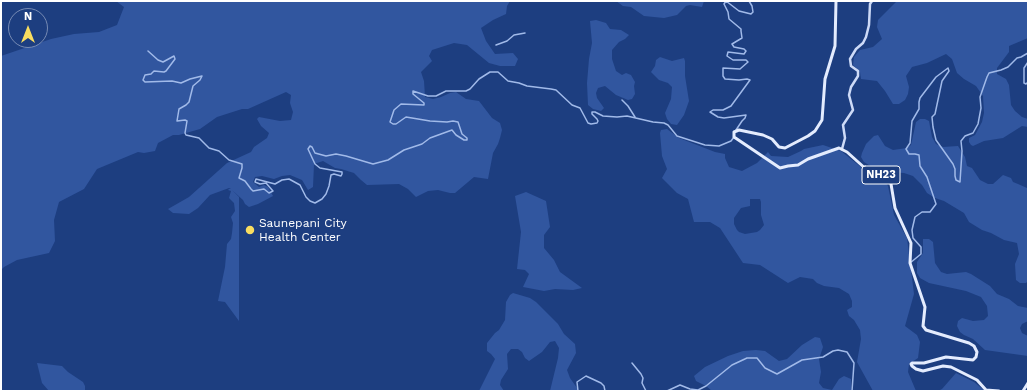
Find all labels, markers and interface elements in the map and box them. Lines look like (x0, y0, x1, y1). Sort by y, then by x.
north arrow (8, 8, 48, 48)
text: N (24, 10, 32, 23)
road number: NH23 (862, 166, 900, 184)
place label: Saunepani City Health Center (259, 216, 347, 244)
marker: Saunepani City Health Center (244, 224, 256, 236)

